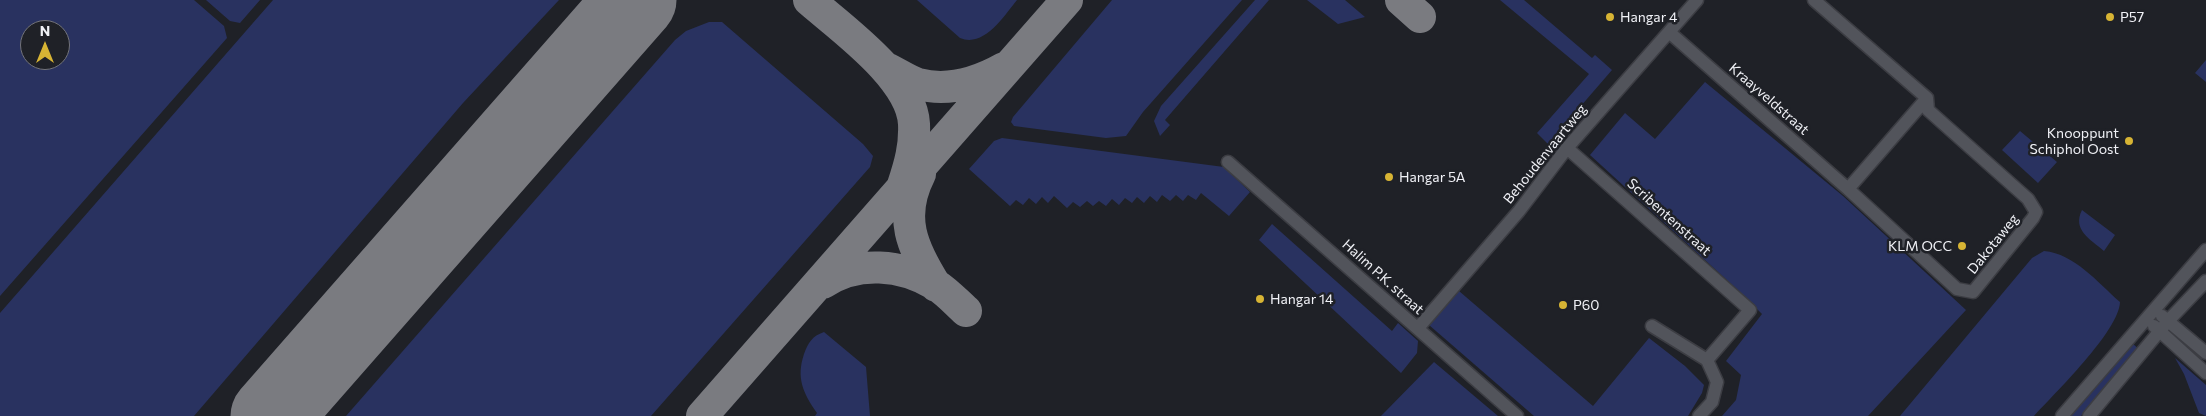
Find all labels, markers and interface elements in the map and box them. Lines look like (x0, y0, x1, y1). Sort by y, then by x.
place label: Hangar 4 (1620, 9, 1677, 25)
place label: P57 (2120, 9, 2144, 25)
marker: Hangar 4 (1604, 11, 1616, 23)
marker: P57 (2104, 11, 2116, 23)
north arrow (20, 20, 70, 70)
text: N (40, 22, 50, 39)
street label: Kraayveldstraat (1726, 60, 1812, 138)
street label: Behoudenvaartweg (1500, 101, 1590, 207)
place label: Knooppunt Schiphol Oost (2030, 125, 2119, 158)
marker: Knooppunt Schiphol Oost (2123, 135, 2135, 147)
place label: Hangar 5A (1399, 169, 1465, 185)
marker: Hangar 5A (1383, 171, 1395, 183)
street label: Scribentenstraat (1624, 175, 1714, 259)
street label: Dakotaweg (1964, 211, 2022, 277)
street label: Halim P.K. straat (1339, 236, 1427, 318)
place label: KLM OCC (1888, 238, 1952, 254)
marker: KLM OCC (1956, 240, 1968, 252)
place label: Hangar 14 (1270, 291, 1333, 307)
marker: Hangar 14 (1254, 293, 1266, 305)
place label: P60 (1573, 297, 1599, 313)
marker: P60 (1557, 299, 1569, 311)

